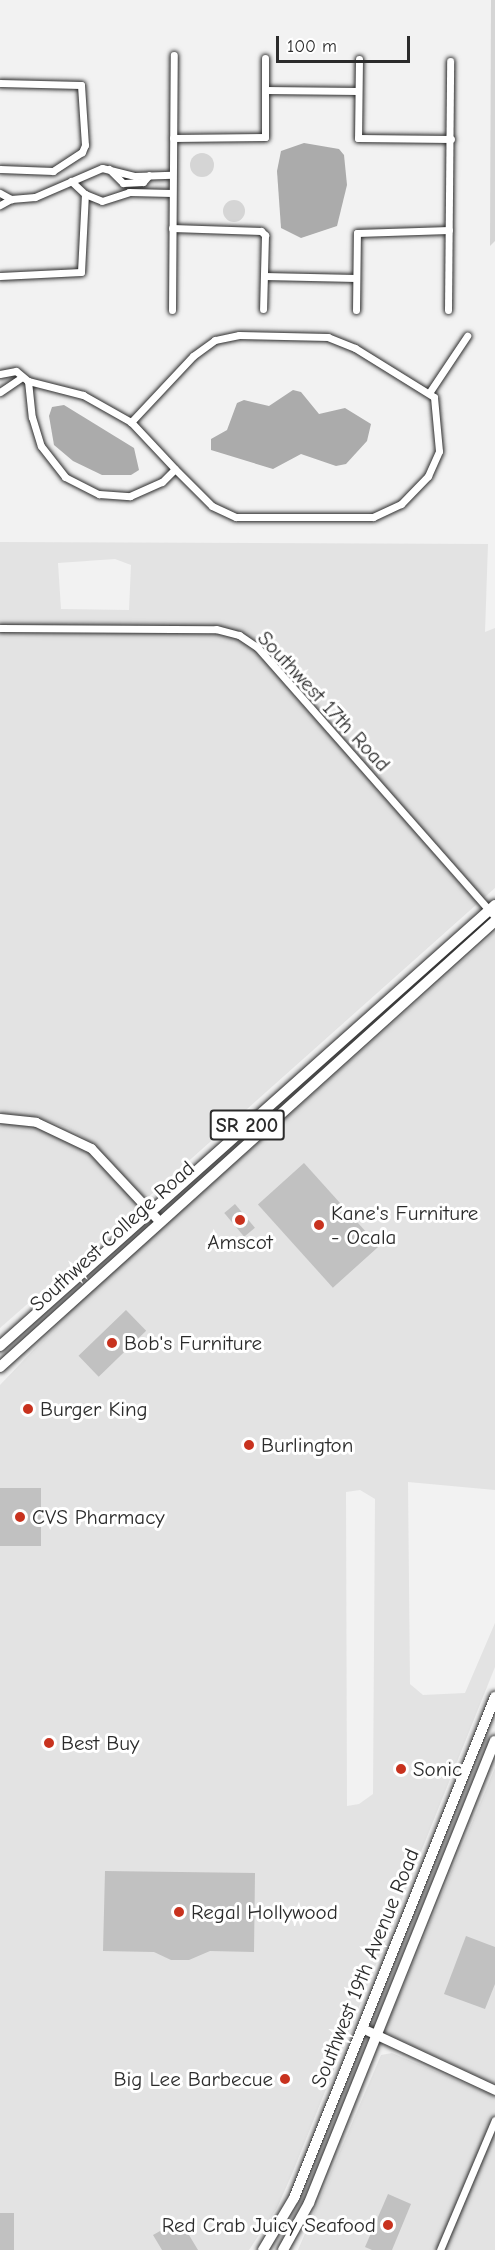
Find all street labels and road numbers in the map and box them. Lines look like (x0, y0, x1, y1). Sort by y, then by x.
street label: Southwest 17th Road (252, 625, 396, 777)
road number: SR 200 (210, 1108, 284, 1142)
street label: Southwest College Road (24, 1155, 200, 1317)
street label: Southwest 19th Avenue Road (306, 1845, 424, 2091)

